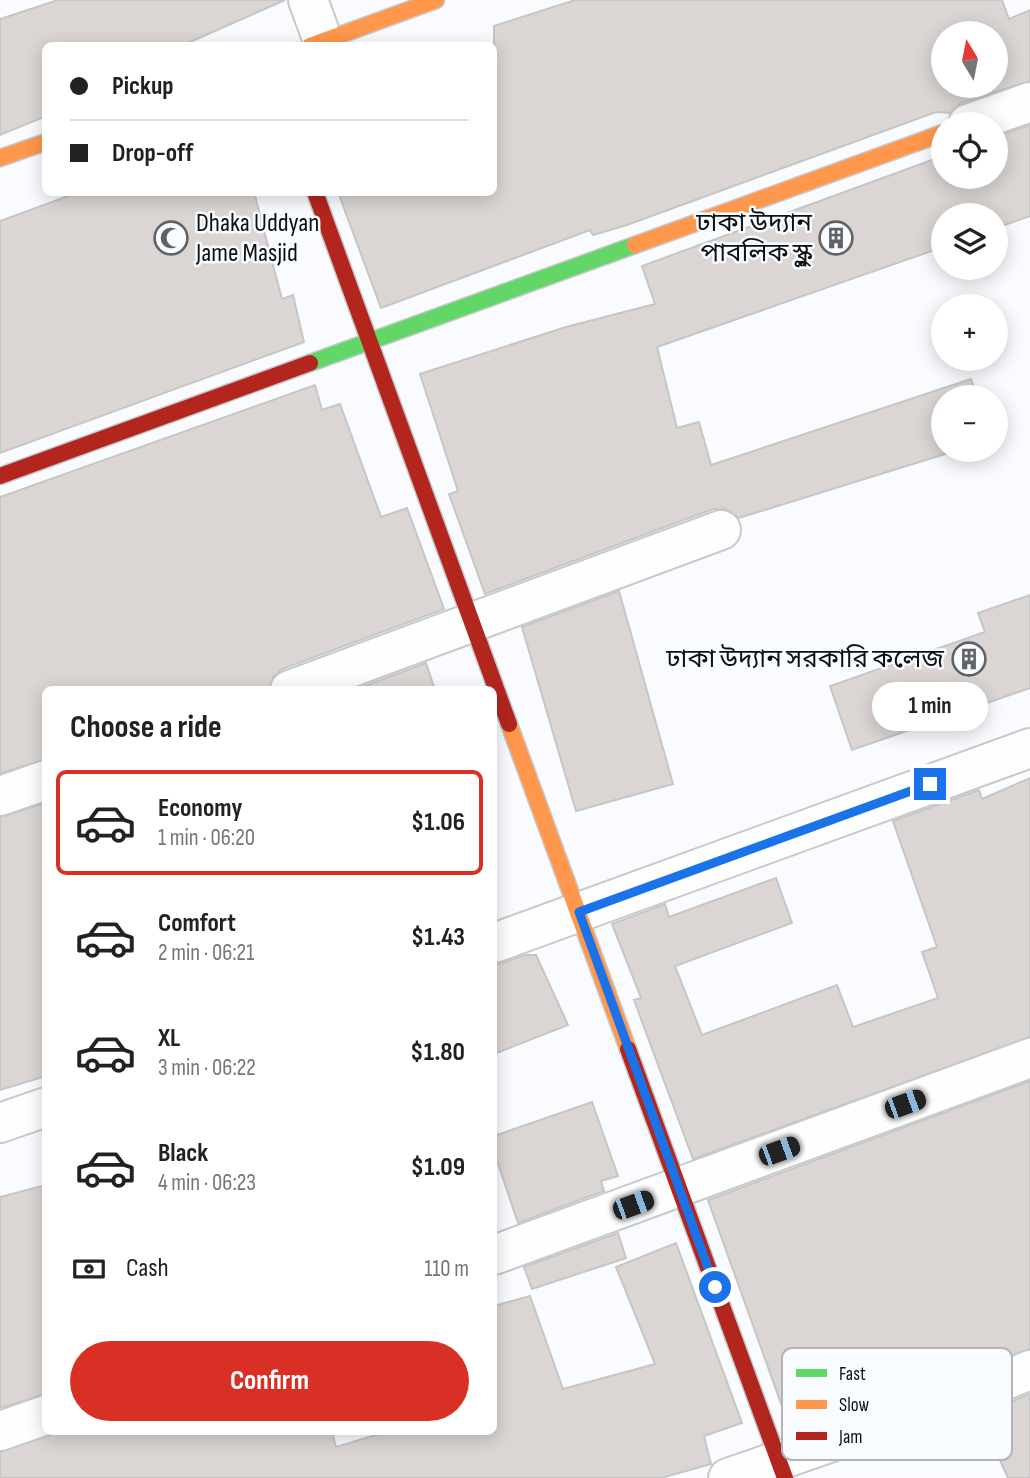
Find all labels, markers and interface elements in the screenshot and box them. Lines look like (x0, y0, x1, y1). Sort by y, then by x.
north arrow (931, 21, 1008, 98)
map controls (931, 21, 1008, 462)
text: Pickup (112, 71, 174, 102)
button: locate (931, 112, 1008, 189)
text: Drop-off (112, 138, 193, 169)
button: layers (931, 203, 1008, 280)
place label: Dhaka Uddyan Jame Masjid (195, 208, 319, 269)
place label: ঢাকা উদ্যান পাবলিক স্কুল (695, 208, 812, 269)
mosque icon: Dhaka Uddyan Jame Masjid (152, 219, 190, 257)
building icon: ঢাকা উদ্যান পাবলিক স্কুল (817, 219, 855, 257)
button: + (931, 294, 1008, 371)
button: − (931, 385, 1008, 462)
building icon: ঢাকা উদ্যান সরকারি কলেজ (950, 640, 988, 678)
place label: ঢাকা উদ্যান সরকারি কলেজ (665, 644, 945, 675)
callout: 1 min (872, 682, 988, 732)
text: 1 min (909, 692, 951, 720)
text: Choose a ride (70, 708, 222, 747)
route end (914, 768, 946, 800)
icon: car (74, 791, 137, 854)
text: Economy (158, 793, 242, 824)
text: $1.06 (411, 807, 465, 838)
text: 1 min · 06:20 (158, 824, 255, 852)
icon: car (74, 906, 137, 969)
text: Comfort (158, 908, 236, 939)
text: $1.43 (411, 922, 465, 953)
text: 2 min · 06:21 (158, 939, 254, 967)
icon: car (74, 1021, 137, 1084)
text: XL (158, 1023, 180, 1054)
text: $1.80 (410, 1037, 465, 1068)
text: 3 min · 06:22 (158, 1054, 256, 1082)
car (882, 1087, 929, 1121)
car (756, 1134, 803, 1168)
icon: car (74, 1136, 137, 1199)
text: Black (158, 1138, 208, 1169)
text: $1.09 (411, 1152, 465, 1183)
text: 4 min · 06:23 (158, 1169, 256, 1197)
car (610, 1188, 657, 1222)
icon: cash (70, 1250, 108, 1288)
text: Cash (126, 1253, 169, 1284)
text: 110 m (424, 1255, 469, 1283)
route start (699, 1271, 731, 1303)
button: Confirm (70, 1341, 469, 1421)
legend (782, 1348, 1012, 1460)
text: Fast (839, 1363, 866, 1386)
text: Slow (839, 1394, 869, 1417)
text: Jam (838, 1426, 862, 1449)

